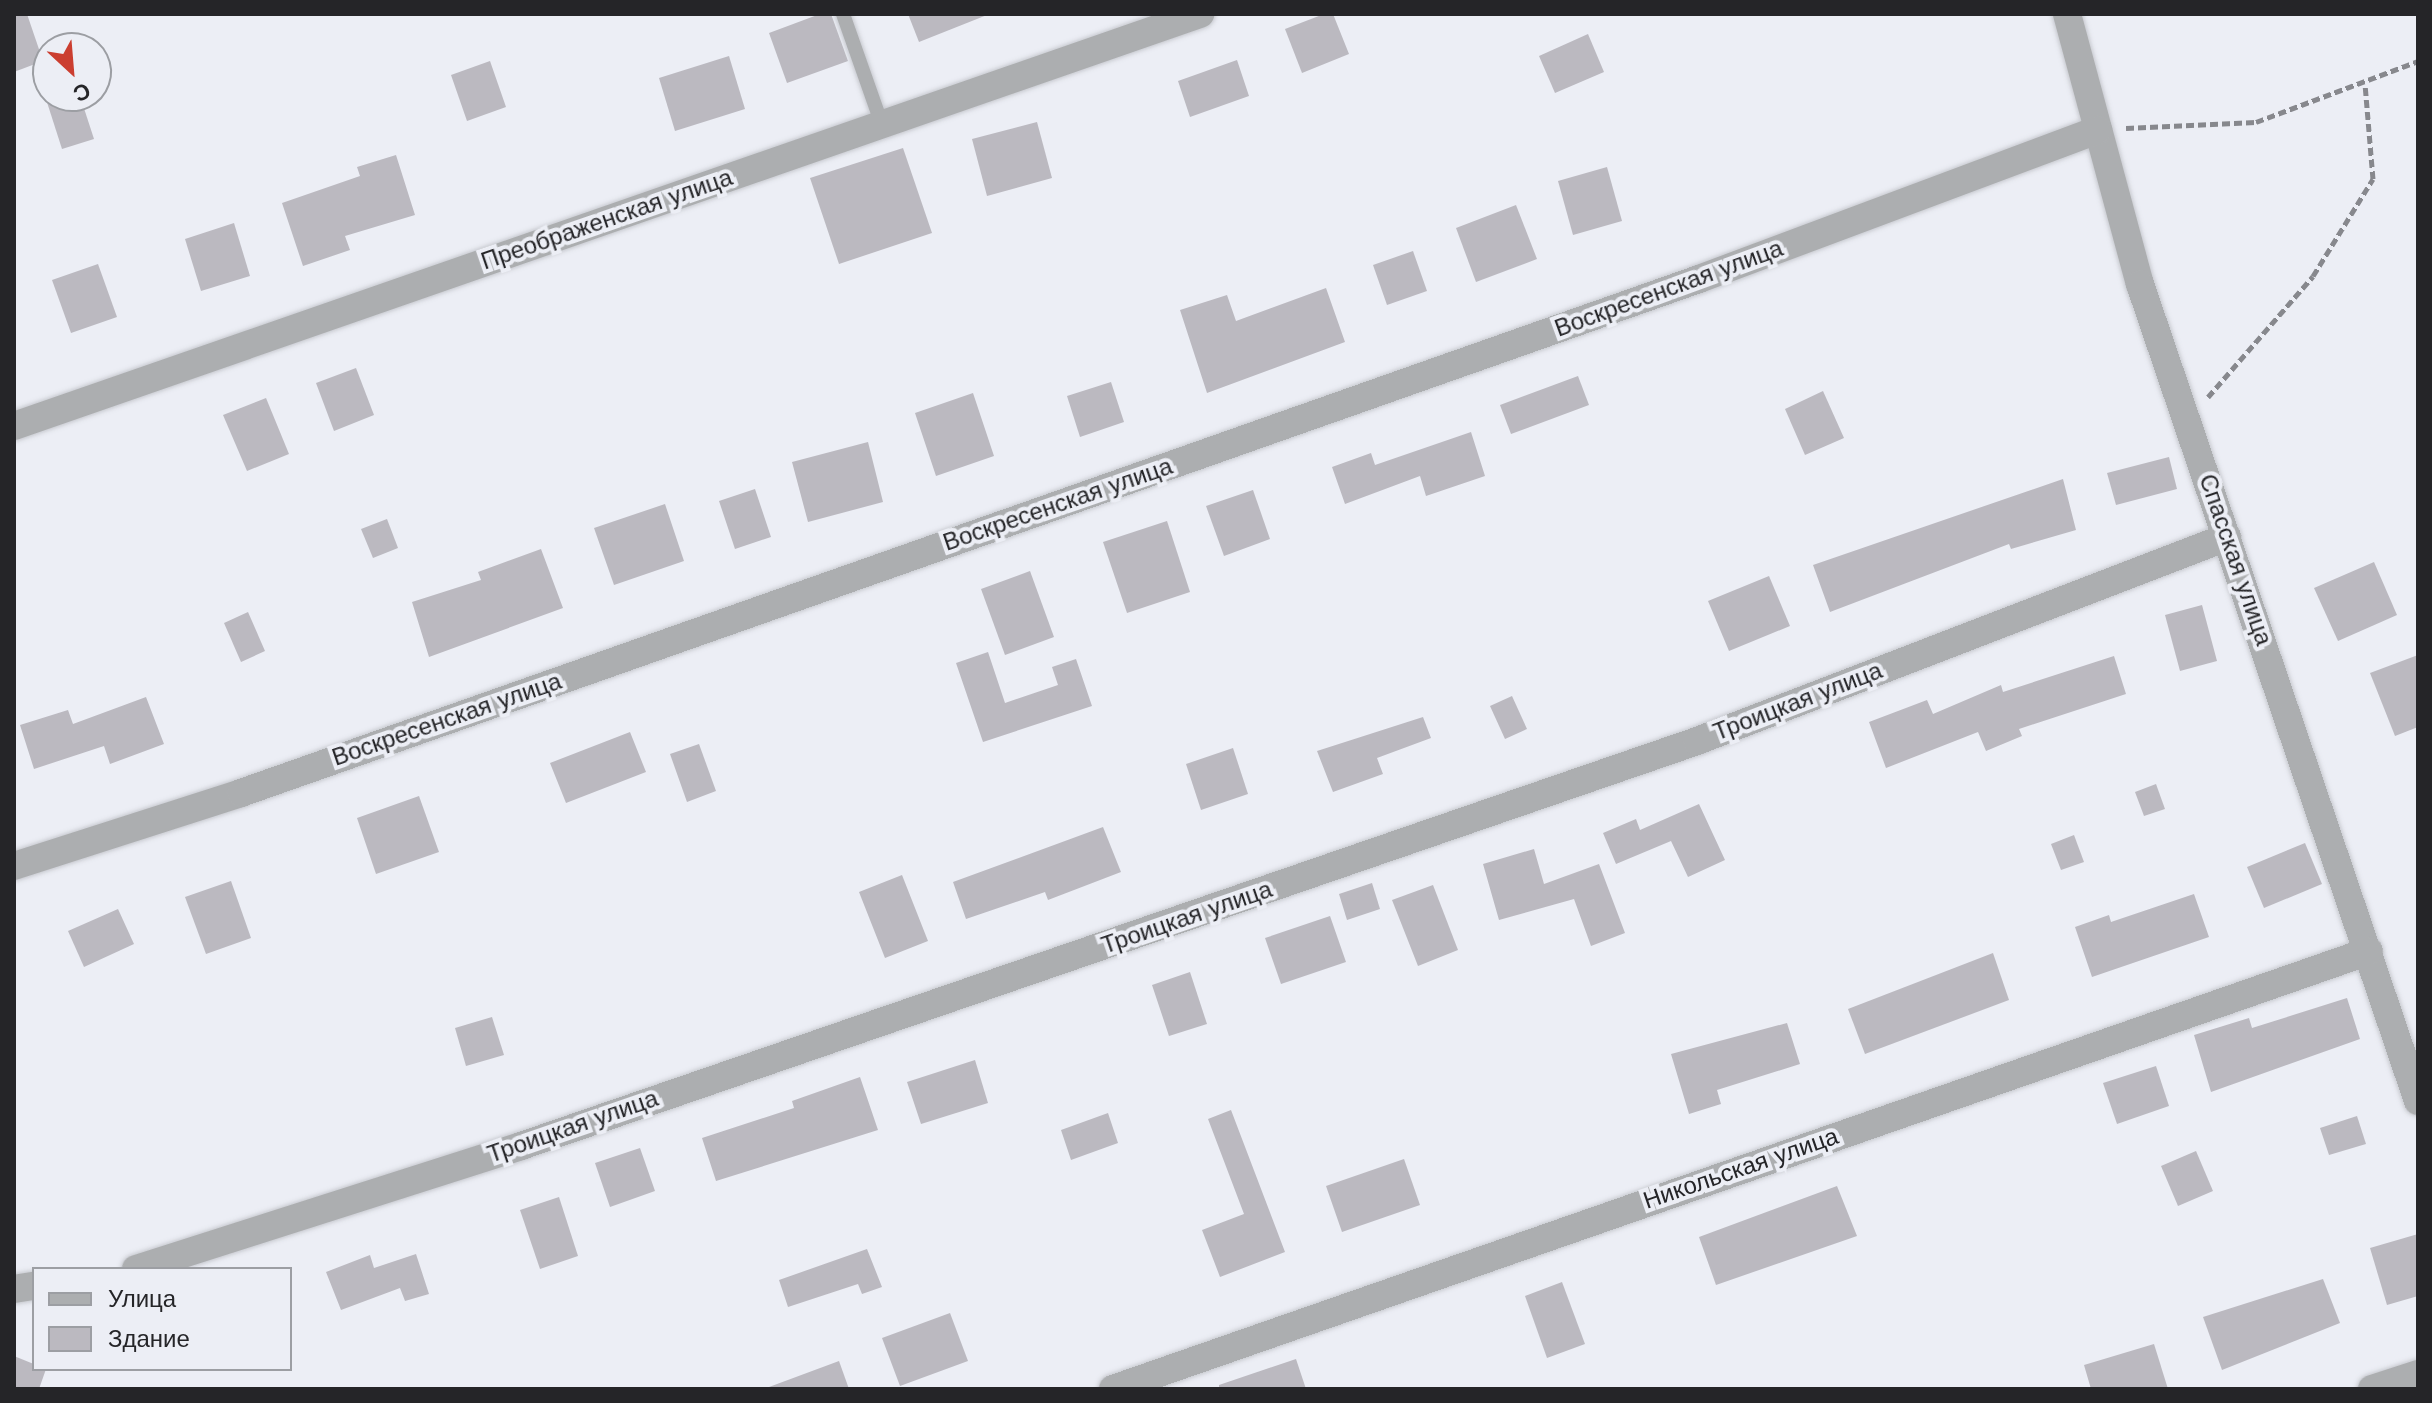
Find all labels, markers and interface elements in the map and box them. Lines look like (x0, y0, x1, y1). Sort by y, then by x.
north arrow (32, 32, 112, 112)
text: С (69, 78, 94, 107)
street label: Преображенская улица (478, 163, 736, 277)
street label: Воскресенская улица (1551, 234, 1787, 344)
street label: Воскресенская улица (940, 452, 1176, 558)
street label: Спасская улица (2192, 471, 2278, 649)
street label: Троицкая улица (1709, 657, 1887, 747)
street label: Воскресенская улица (329, 667, 565, 773)
street label: Троицкая улица (1098, 875, 1276, 961)
street label: Троицкая улица (484, 1084, 662, 1170)
street label: Никольская улица (1640, 1122, 1842, 1216)
legend (32, 1267, 292, 1371)
text: Улица (108, 1285, 176, 1313)
text: Здание (108, 1325, 190, 1353)

